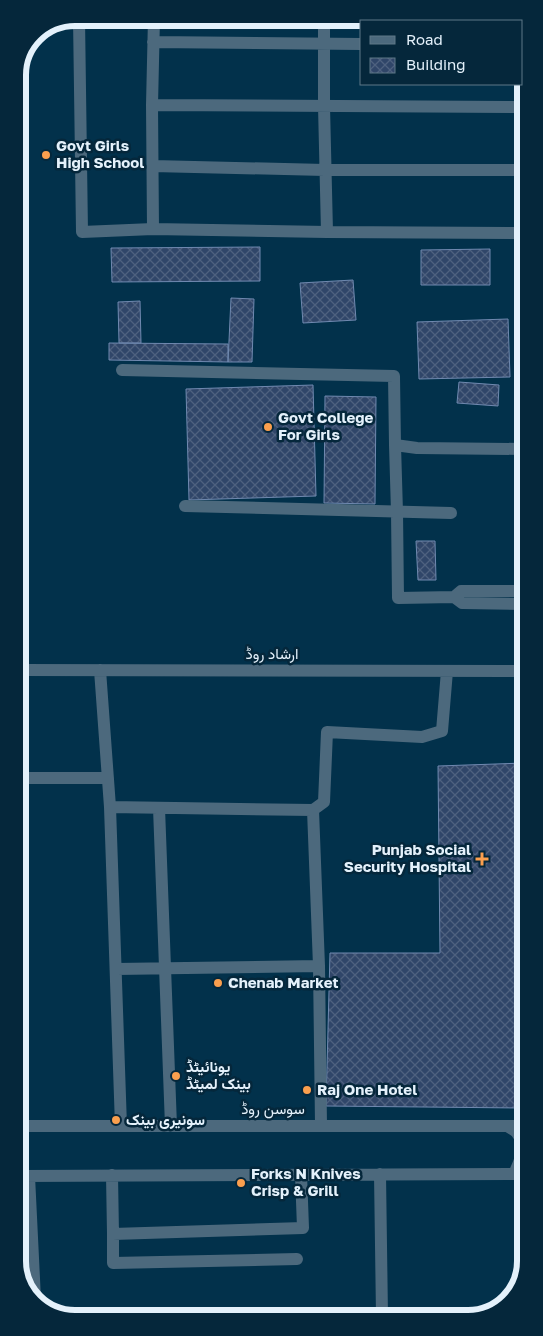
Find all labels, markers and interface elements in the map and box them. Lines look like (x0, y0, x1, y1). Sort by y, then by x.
legend (360, 20, 523, 85)
text: Road (406, 30, 443, 48)
text: Building (406, 55, 466, 73)
place label: Govt Girls High School (56, 136, 144, 171)
marker: Govt Girls High School (40, 149, 52, 161)
place label: Govt College For Girls (278, 408, 373, 443)
marker: Govt College For Girls (262, 421, 274, 433)
street label: ارشاد روڈ (246, 644, 298, 663)
place label: Punjab Social Security Hospital (344, 840, 471, 875)
marker: Punjab Social Security Hospital (475, 852, 489, 866)
place label: Chenab Market (228, 973, 338, 991)
marker: Chenab Market (212, 977, 224, 989)
place label: یونائیٹڈ بینک لمیٹڈ (186, 1057, 251, 1093)
marker: یونائیٹڈ بینک لمیٹڈ (170, 1070, 182, 1082)
place label: Raj One Hotel (317, 1080, 417, 1098)
marker: Raj One Hotel (301, 1084, 313, 1096)
street label: سوسن روڈ (241, 1099, 305, 1119)
place label: سونیری بینک (126, 1110, 205, 1129)
marker: سونیری بینک (110, 1114, 122, 1126)
place label: Forks N Knives Crisp & Grill (251, 1164, 361, 1199)
marker: Forks N Knives Crisp & Grill (235, 1177, 247, 1189)

